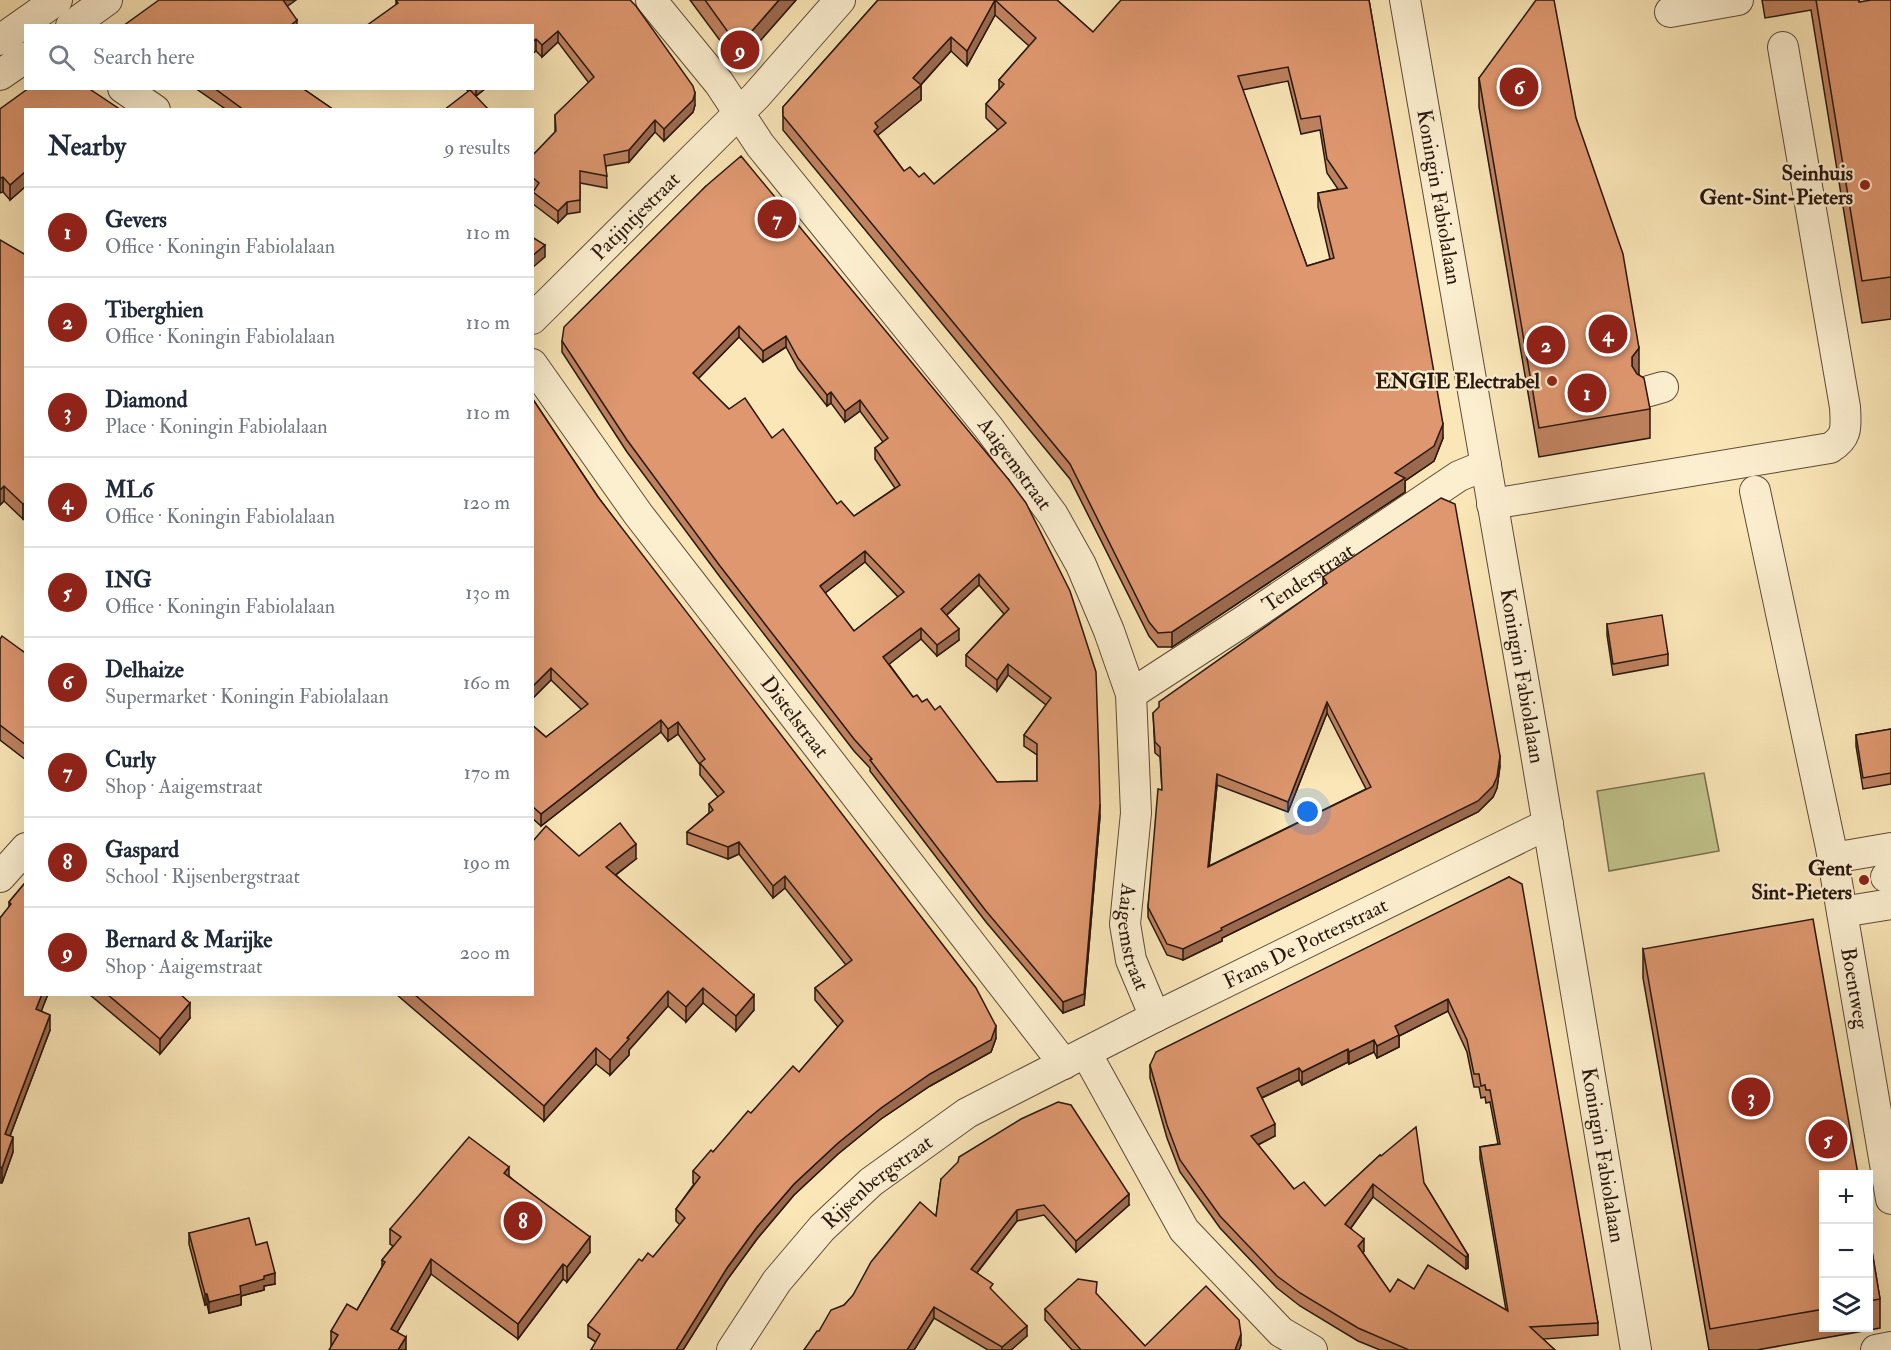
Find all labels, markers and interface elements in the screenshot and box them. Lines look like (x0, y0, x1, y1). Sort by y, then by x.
search box (24, 24, 534, 90)
pin: 9 (720, 28, 760, 72)
icon: search (45, 41, 78, 74)
text: Search here (93, 43, 195, 71)
pin: 6 (1500, 64, 1538, 110)
street label: Koningin Fabiolalaan (1411, 107, 1468, 287)
text: Nearby (48, 131, 126, 163)
text: 9 results (444, 135, 510, 160)
place label: Seinhuis Gent-Sint-Pieters (1700, 160, 1853, 211)
street label: Patijntjestraat (585, 166, 686, 266)
marker: Seinhuis Gent-Sint-Pieters (1858, 178, 1872, 192)
pin: 7 (758, 196, 796, 242)
text: Gevers (105, 206, 167, 234)
text: 1 (64, 220, 71, 245)
text: 110 m (466, 220, 510, 245)
text: Office · Koningin Fabiolalaan (105, 234, 335, 259)
text: Tiberghien (105, 296, 204, 324)
text: 2 (62, 310, 73, 335)
text: 110 m (466, 310, 510, 335)
pin: 4 (1588, 312, 1628, 356)
pin: 2 (1526, 322, 1566, 368)
text: Office · Koningin Fabiolalaan (105, 324, 335, 349)
place label: ENGIE Electrabel (1375, 368, 1541, 395)
pin: 1 (1568, 370, 1606, 416)
marker: ENGIE Electrabel (1545, 374, 1559, 388)
text: Diamond (105, 386, 188, 414)
text: 3 (64, 400, 71, 425)
text: 110 m (466, 400, 510, 425)
street label: Aaigemstraat (971, 411, 1059, 516)
text: Place · Koningin Fabiolalaan (105, 414, 328, 439)
text: ML6 (105, 476, 153, 504)
text: 4 (62, 490, 73, 515)
text: 120 m (463, 490, 510, 515)
text: Office · Koningin Fabiolalaan (105, 504, 335, 529)
street label: Tenderstraat (1257, 537, 1360, 618)
text: ING (105, 566, 152, 594)
text: 5 (63, 580, 72, 605)
text: 130 m (465, 580, 510, 605)
street label: Koningin Fabiolalaan (1494, 586, 1551, 766)
text: Office · Koningin Fabiolalaan (105, 594, 335, 619)
text: Delhaize (105, 656, 184, 684)
text: 6 (62, 670, 73, 695)
text: 160 m (463, 670, 510, 695)
street label: Distelstraat (755, 670, 835, 763)
text: Supermarket · Koningin Fabiolalaan (105, 684, 389, 709)
text: Curly (105, 746, 156, 774)
text: 7 (63, 760, 72, 785)
text: 170 m (464, 760, 510, 785)
text: Shop · Aaigemstraat (105, 774, 262, 799)
your location (1293, 797, 1322, 826)
text: Gaspard (105, 836, 179, 864)
text: 8 (63, 850, 72, 875)
text: 190 m (463, 850, 510, 875)
place label: Gent Sint-Pieters (1751, 855, 1852, 906)
text: School · Rijsenbergstraat (105, 864, 300, 889)
marker: Gent Sint-Pieters (1857, 873, 1871, 887)
street label: Aaigemstraat (1111, 881, 1156, 995)
street label: Frans De Potterstraat (1219, 891, 1392, 995)
text: Bernard & Marijke (105, 926, 272, 954)
text: 9 (62, 940, 73, 965)
text: 200 m (460, 940, 510, 965)
street label: Boentweg (1835, 945, 1875, 1031)
text: Shop · Aaigemstraat (105, 954, 262, 979)
street label: Koningin Fabiolalaan (1575, 1065, 1631, 1245)
pin: 3 (1732, 1074, 1770, 1120)
pin: 5 (1808, 1116, 1848, 1162)
street label: Rijsenbergstraat (816, 1129, 938, 1235)
map controls (1819, 1170, 1873, 1332)
button: + (1819, 1170, 1873, 1224)
pin: 8 (504, 1198, 542, 1244)
button: − (1819, 1224, 1873, 1278)
button: layers (1819, 1278, 1873, 1332)

